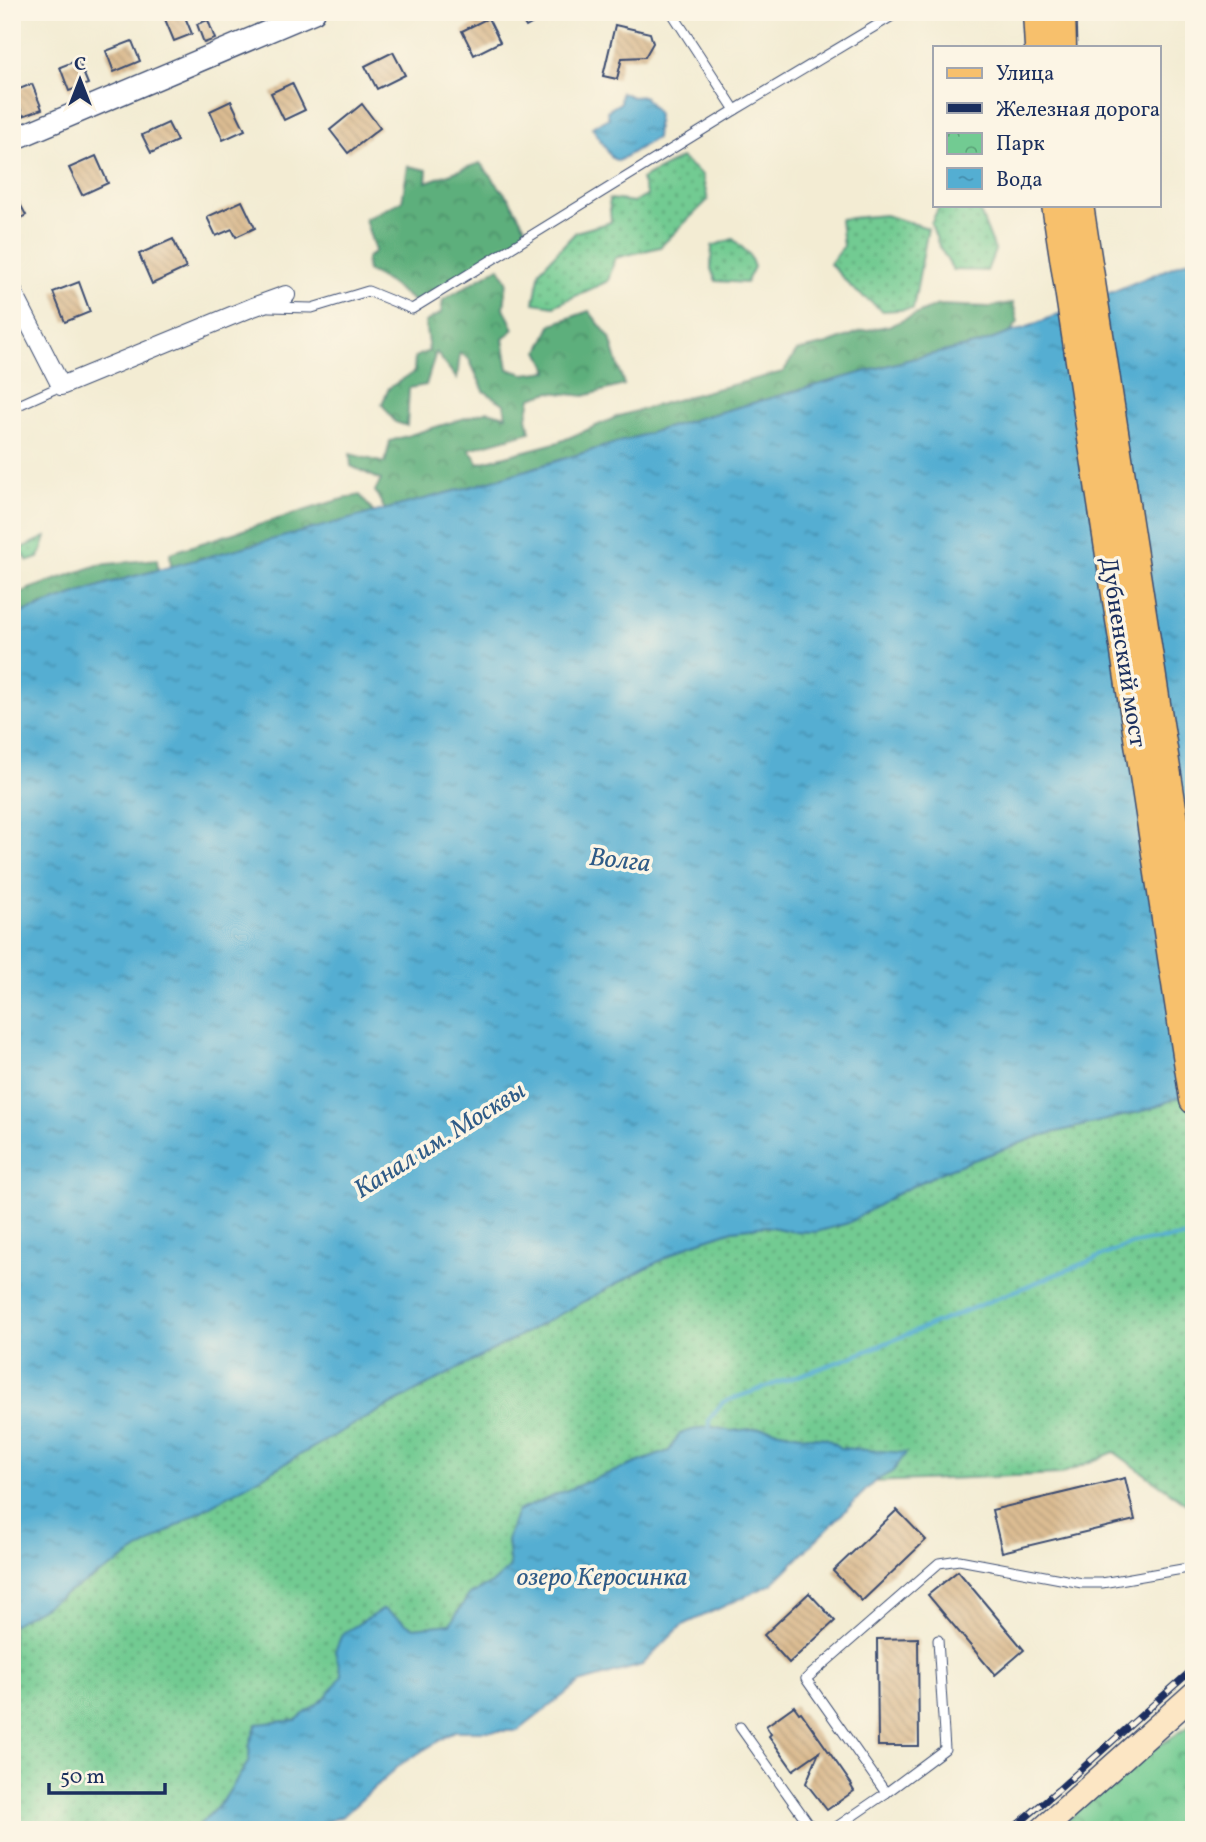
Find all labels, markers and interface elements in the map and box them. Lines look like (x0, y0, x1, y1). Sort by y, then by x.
north arrow (46, 46, 116, 116)
legend (933, 46, 1160, 206)
text: С (74, 52, 86, 78)
text: Улица (996, 60, 1054, 89)
text: Железная дорога (996, 96, 1160, 125)
text: Парк (996, 130, 1045, 159)
text: Вода (996, 166, 1043, 195)
street label: Дубненский мост (1090, 555, 1154, 750)
water label: Волга (587, 840, 652, 882)
water label: Канал им. Москвы (347, 1073, 533, 1208)
water label: озеро Керосинка (517, 1560, 687, 1596)
scale bar (49, 1751, 164, 1795)
text: 50 m (60, 1763, 105, 1792)

